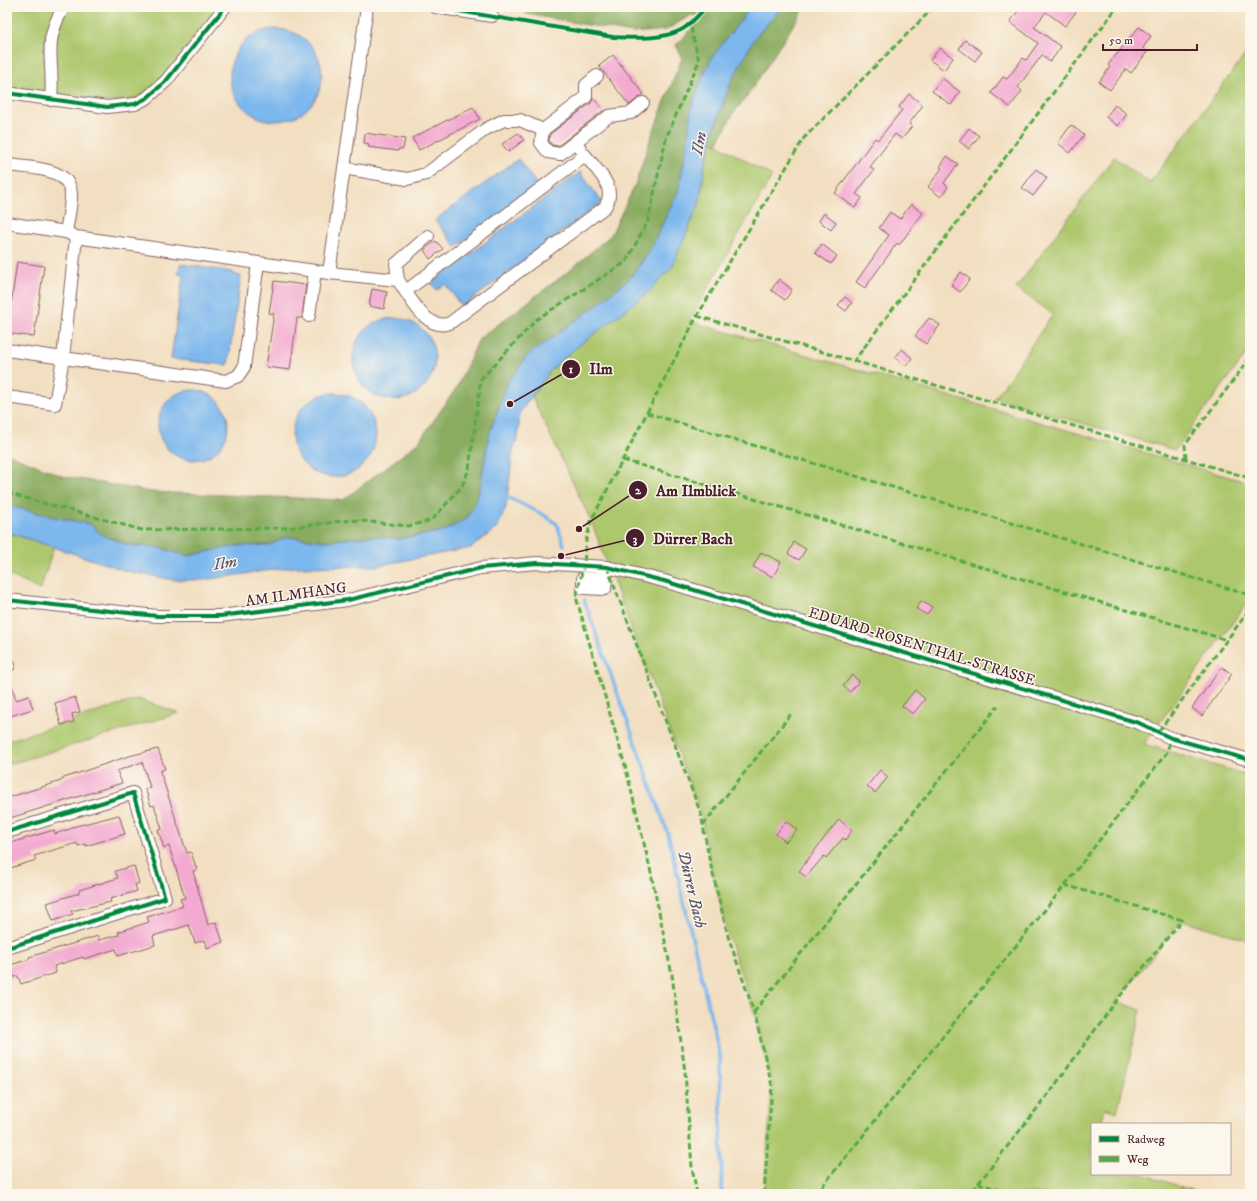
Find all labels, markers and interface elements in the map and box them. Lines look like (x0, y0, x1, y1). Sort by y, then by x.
scale bar (1103, 26, 1197, 52)
text: 50 m (1109, 33, 1133, 48)
water label: Ilm (687, 130, 711, 158)
callout: Ilm (561, 355, 620, 383)
text: Ilm (589, 359, 613, 379)
text: 1 (569, 362, 574, 377)
callout: Am Ilmblick (628, 476, 744, 504)
text: Am Ilmblick (655, 481, 737, 501)
text: 2 (635, 483, 642, 498)
callout: Dürrer Bach (625, 524, 741, 552)
text: Dürrer Bach (653, 529, 733, 549)
text: 3 (633, 532, 638, 547)
water label: Ilm (211, 551, 238, 575)
street label: AM ILMHANG (244, 578, 348, 611)
street label: EDUARD-ROSENTHAL-STRASSE (806, 603, 1038, 690)
water label: Dürrer Bach (673, 849, 711, 930)
legend (1091, 1123, 1231, 1175)
text: Radweg (1127, 1132, 1165, 1147)
text: Weg (1126, 1152, 1148, 1167)

